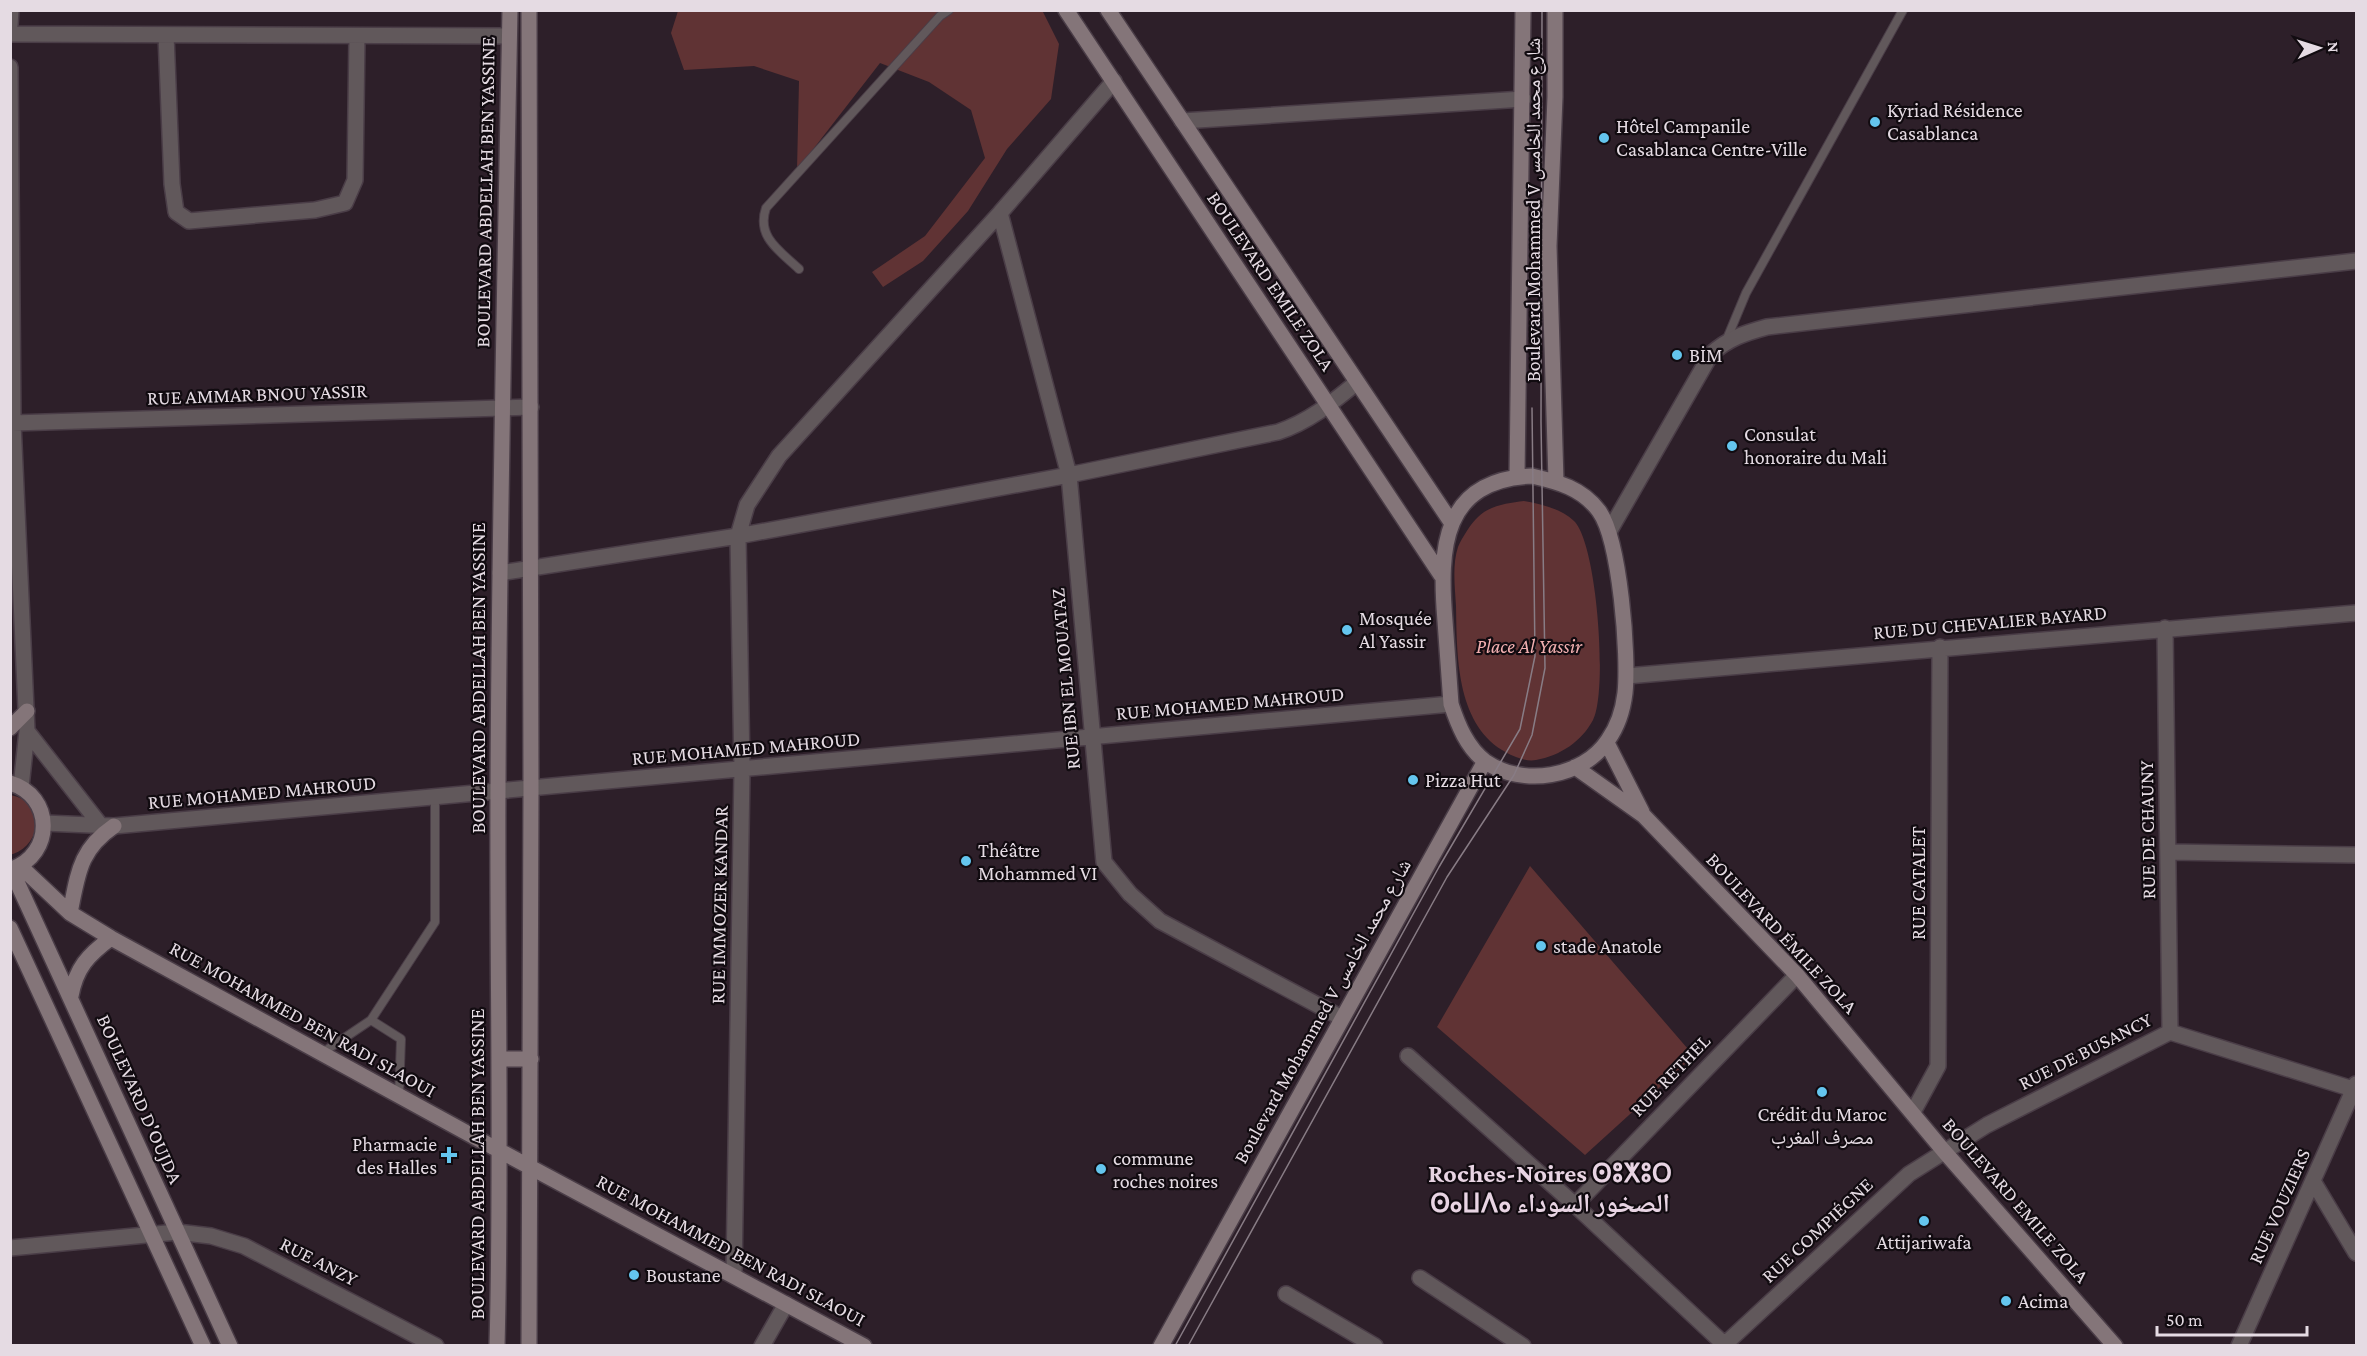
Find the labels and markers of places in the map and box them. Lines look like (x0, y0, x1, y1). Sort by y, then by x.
place label: Kyriad Résidence Casablanca (1887, 99, 2023, 144)
place label: Hôtel Campanile Casablanca Centre-Ville (1616, 115, 1807, 160)
marker: Kyriad Résidence Casablanca (1868, 115, 1882, 129)
marker: Hôtel Campanile Casablanca Centre-Ville (1597, 131, 1611, 145)
place label: BİM (1689, 344, 1723, 366)
marker: BİM (1670, 348, 1684, 362)
place label: Consulat honoraire du Mali (1744, 423, 1887, 468)
marker: Consulat honoraire du Mali (1725, 439, 1739, 453)
place label: Mosquée Al Yassir (1359, 607, 1432, 652)
marker: Mosquée Al Yassir (1340, 623, 1354, 637)
place label: Pizza Hut (1425, 769, 1501, 791)
marker: Pizza Hut (1406, 773, 1420, 787)
place label: Théâtre Mohammed VI (978, 839, 1097, 884)
marker: Théâtre Mohammed VI (959, 854, 973, 868)
place label: stade Anatole (1553, 935, 1662, 957)
marker: stade Anatole (1534, 939, 1548, 953)
marker: Crédit du Maroc مصرف المغرب (1815, 1085, 1829, 1099)
place label: Crédit du Maroc مصرف المغرب (1757, 1103, 1887, 1149)
place label: Pharmacie des Halles (352, 1133, 437, 1178)
place label: commune roches noires (1113, 1147, 1218, 1192)
marker: Pharmacie des Halles (442, 1148, 456, 1162)
marker: commune roches noires (1094, 1162, 1108, 1176)
marker: Attijariwafa (1917, 1214, 1931, 1228)
place label: Attijariwafa (1876, 1231, 1972, 1254)
place label: Boustane (646, 1264, 721, 1286)
marker: Boustane (627, 1268, 641, 1282)
place label: Acima (2018, 1290, 2068, 1312)
marker: Acima (1999, 1294, 2013, 1308)

